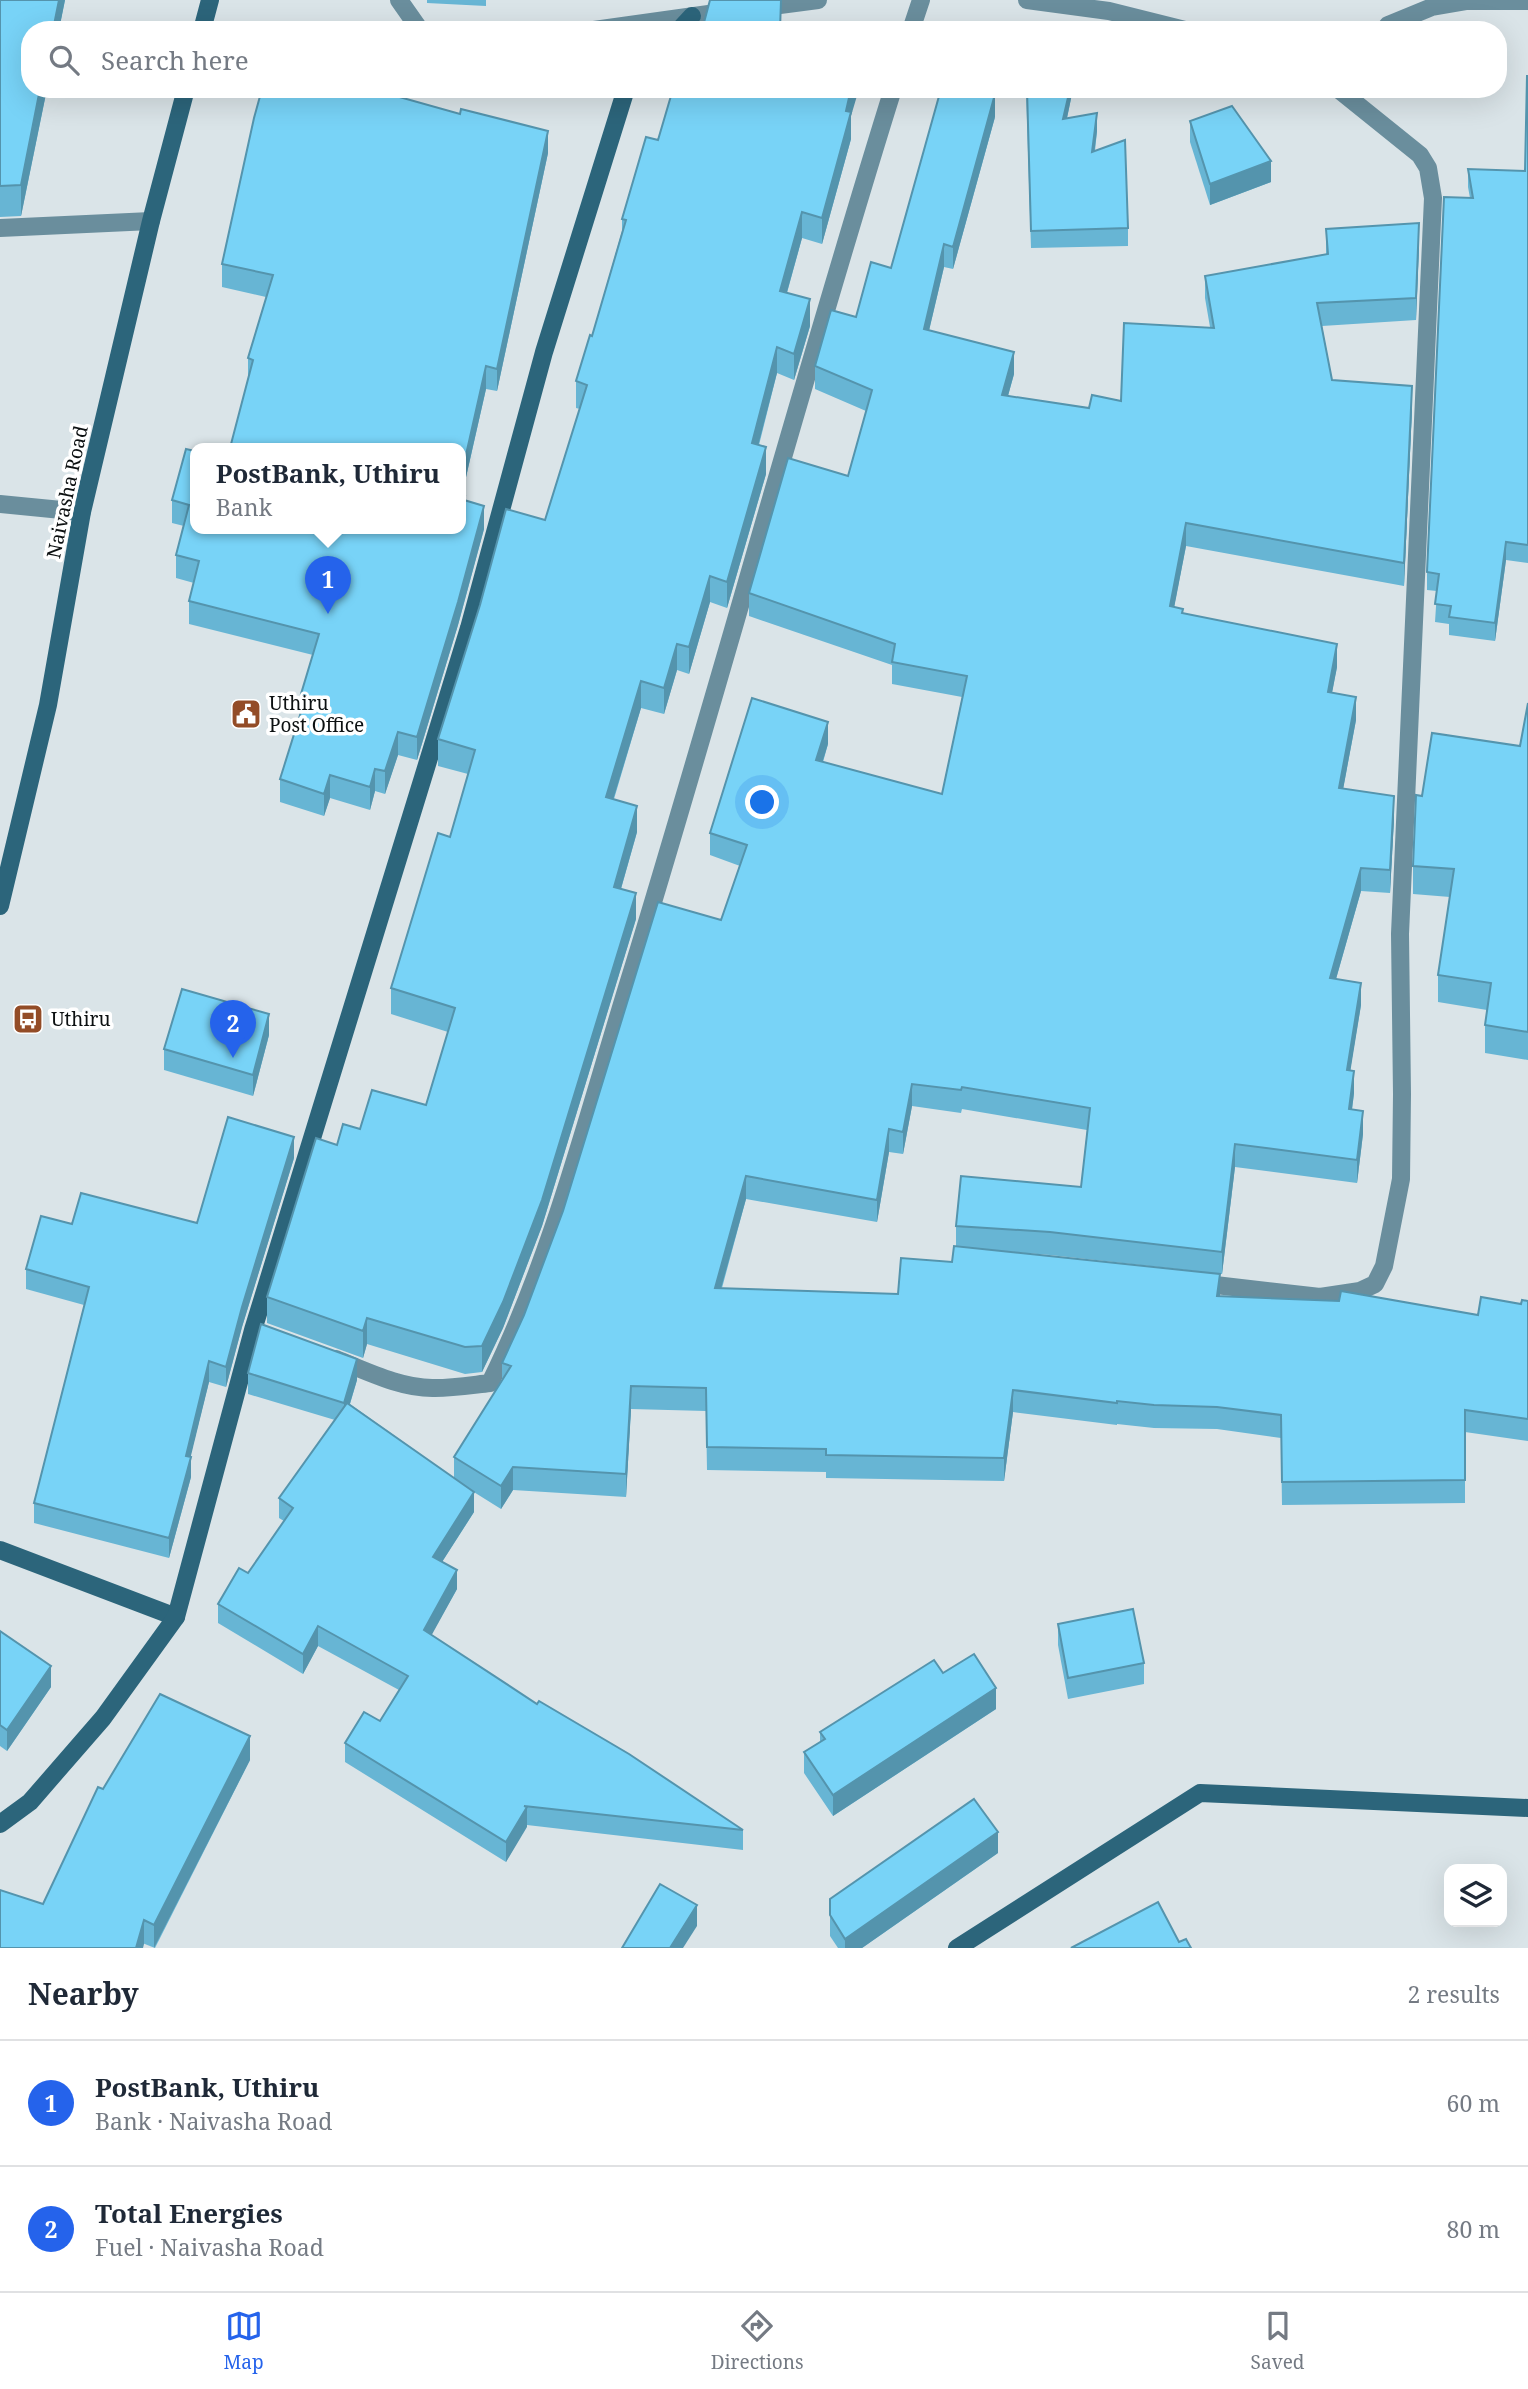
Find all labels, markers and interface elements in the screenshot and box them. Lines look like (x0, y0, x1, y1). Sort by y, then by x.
search box (21, 21, 1507, 98)
icon: search (45, 41, 83, 79)
text: Search here (101, 42, 249, 78)
street label: Naivasha Road (40, 423, 94, 561)
popup (190, 443, 466, 534)
text: PostBank, Uthiru (216, 455, 440, 491)
text: Bank (216, 491, 272, 523)
pin: 1 (305, 556, 351, 614)
place label: Uthiru Post Office (269, 690, 364, 738)
public building icon: Uthiru Post Office (229, 697, 263, 731)
your location (745, 785, 779, 819)
pin: 2 (210, 1000, 256, 1058)
bus stop icon: Uthiru (11, 1002, 45, 1036)
place label: Uthiru (51, 1006, 110, 1032)
map controls (1444, 1864, 1507, 1927)
button: layers (1444, 1864, 1507, 1927)
text: Nearby (28, 1973, 139, 2014)
text: 2 results (1407, 1978, 1500, 2010)
text: PostBank, Uthiru (95, 2069, 319, 2105)
text: 1 (45, 2087, 58, 2119)
text: 60 m (1447, 2087, 1500, 2119)
text: Bank · Naivasha Road (95, 2105, 332, 2137)
text: Total Energies (95, 2195, 283, 2231)
text: 2 (45, 2213, 58, 2245)
text: 80 m (1447, 2213, 1500, 2245)
text: Fuel · Naivasha Road (95, 2231, 324, 2263)
tab: Map (224, 2307, 264, 2375)
tab: Directions (711, 2307, 804, 2375)
tab: Saved (1251, 2307, 1304, 2375)

